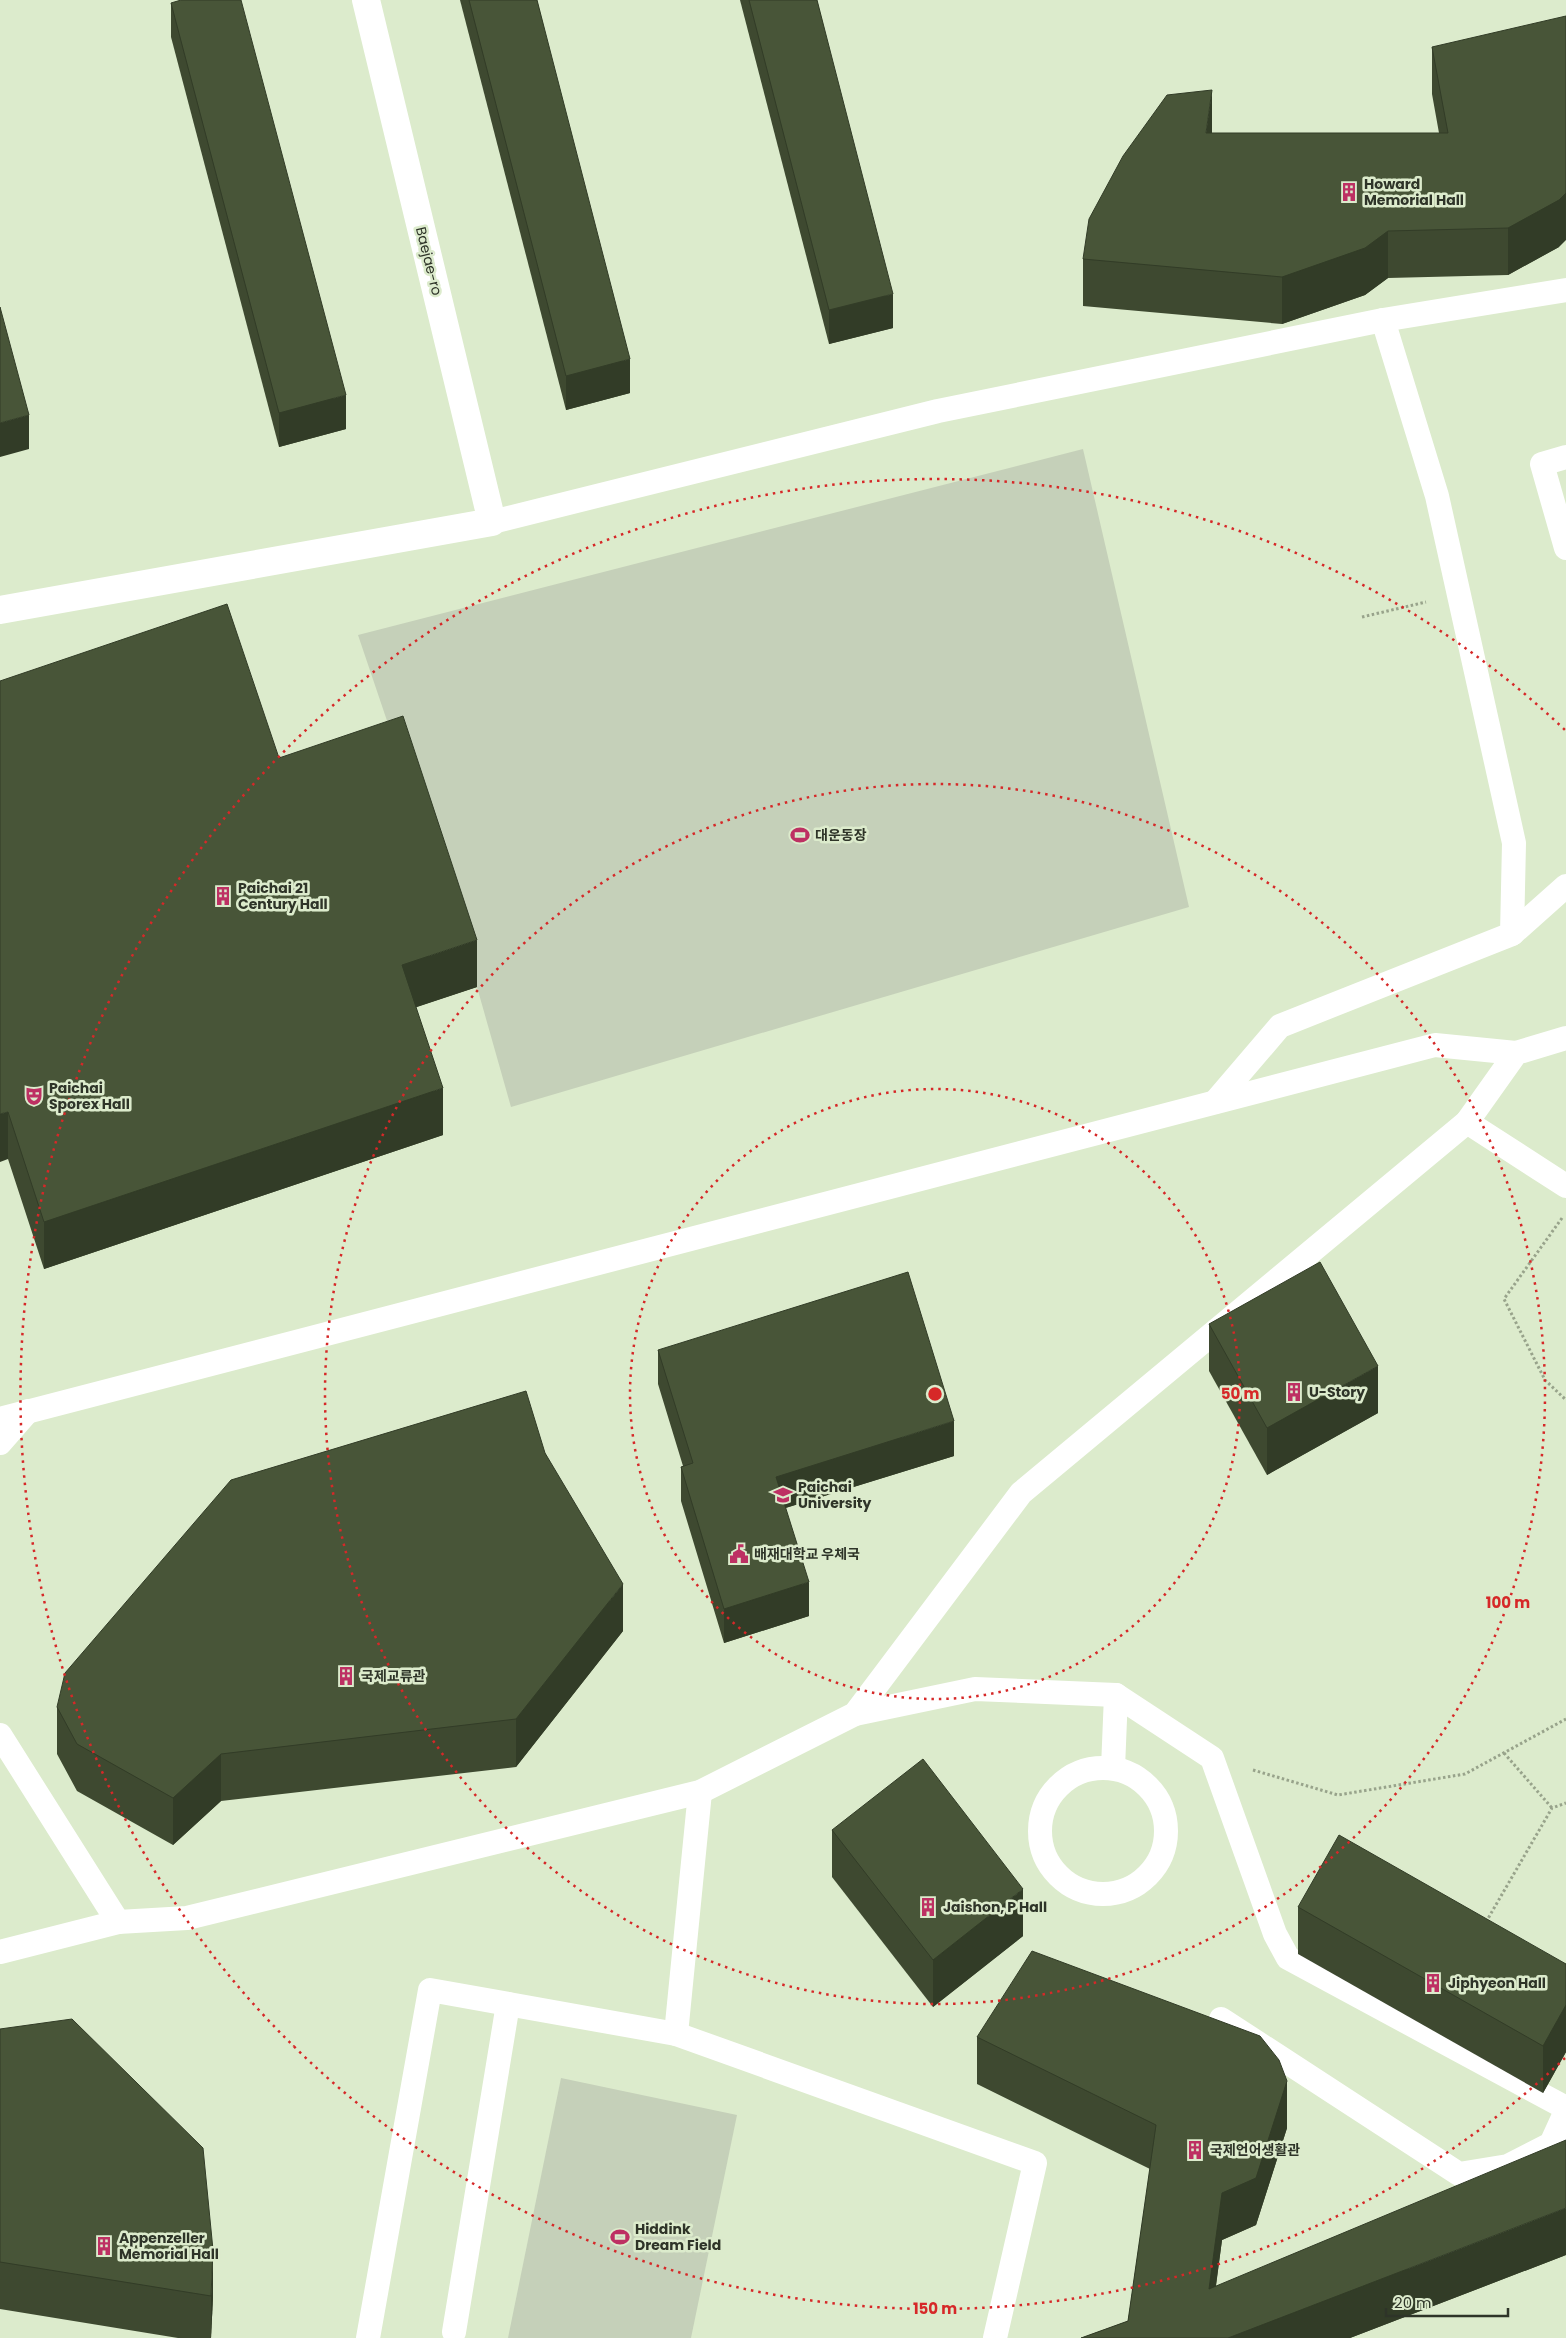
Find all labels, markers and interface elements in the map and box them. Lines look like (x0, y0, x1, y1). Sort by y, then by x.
place label: Howard Memorial Hall (1364, 174, 1464, 210)
building icon: Howard Memorial Hall (1338, 181, 1360, 203)
street label: Baejae-ro (411, 224, 447, 298)
sports icon: 대운동장 (789, 824, 811, 846)
place label: 대운동장 (815, 825, 867, 845)
place label: Paichai 21 Century Hall (238, 878, 328, 914)
building icon: Paichai 21 Century Hall (212, 885, 234, 907)
place label: Paichai Sporex Hall (49, 1078, 130, 1114)
theatre icon: Paichai Sporex Hall (23, 1085, 45, 1107)
building icon: U-Story (1283, 1381, 1305, 1403)
place label: U-Story (1309, 1382, 1365, 1402)
text: 50 m (1221, 1383, 1259, 1404)
centre of rings (926, 1385, 944, 1403)
place label: Paichai University (798, 1477, 871, 1513)
school or university icon: Paichai University (772, 1484, 794, 1506)
public building icon: 배재대학교 우체국 (728, 1543, 750, 1565)
place label: 배재대학교 우체국 (754, 1544, 860, 1564)
text: 100 m (1486, 1592, 1530, 1613)
building icon: 국제교류관 (335, 1665, 357, 1687)
place label: 국제교류관 (361, 1666, 426, 1686)
building icon: Jaishon, P Hall (917, 1896, 939, 1918)
place label: Jaishon, P Hall (943, 1897, 1047, 1917)
building icon: Jiphyeon Hall (1422, 1972, 1444, 1994)
place label: Jiphyeon Hall (1448, 1973, 1546, 1993)
building icon: 국제언어생활관 (1184, 2139, 1206, 2161)
place label: 국제언어생활관 (1210, 2140, 1300, 2160)
place label: Hiddink Dream Field (635, 2219, 721, 2255)
sports icon: Hiddink Dream Field (609, 2226, 631, 2248)
place label: Appenzeller Memorial Hall (119, 2228, 219, 2264)
building icon: Appenzeller Memorial Hall (93, 2235, 115, 2257)
scale bar (1386, 2286, 1508, 2318)
text: 20 m (1394, 2292, 1432, 2313)
text: 150 m (913, 2298, 957, 2319)

